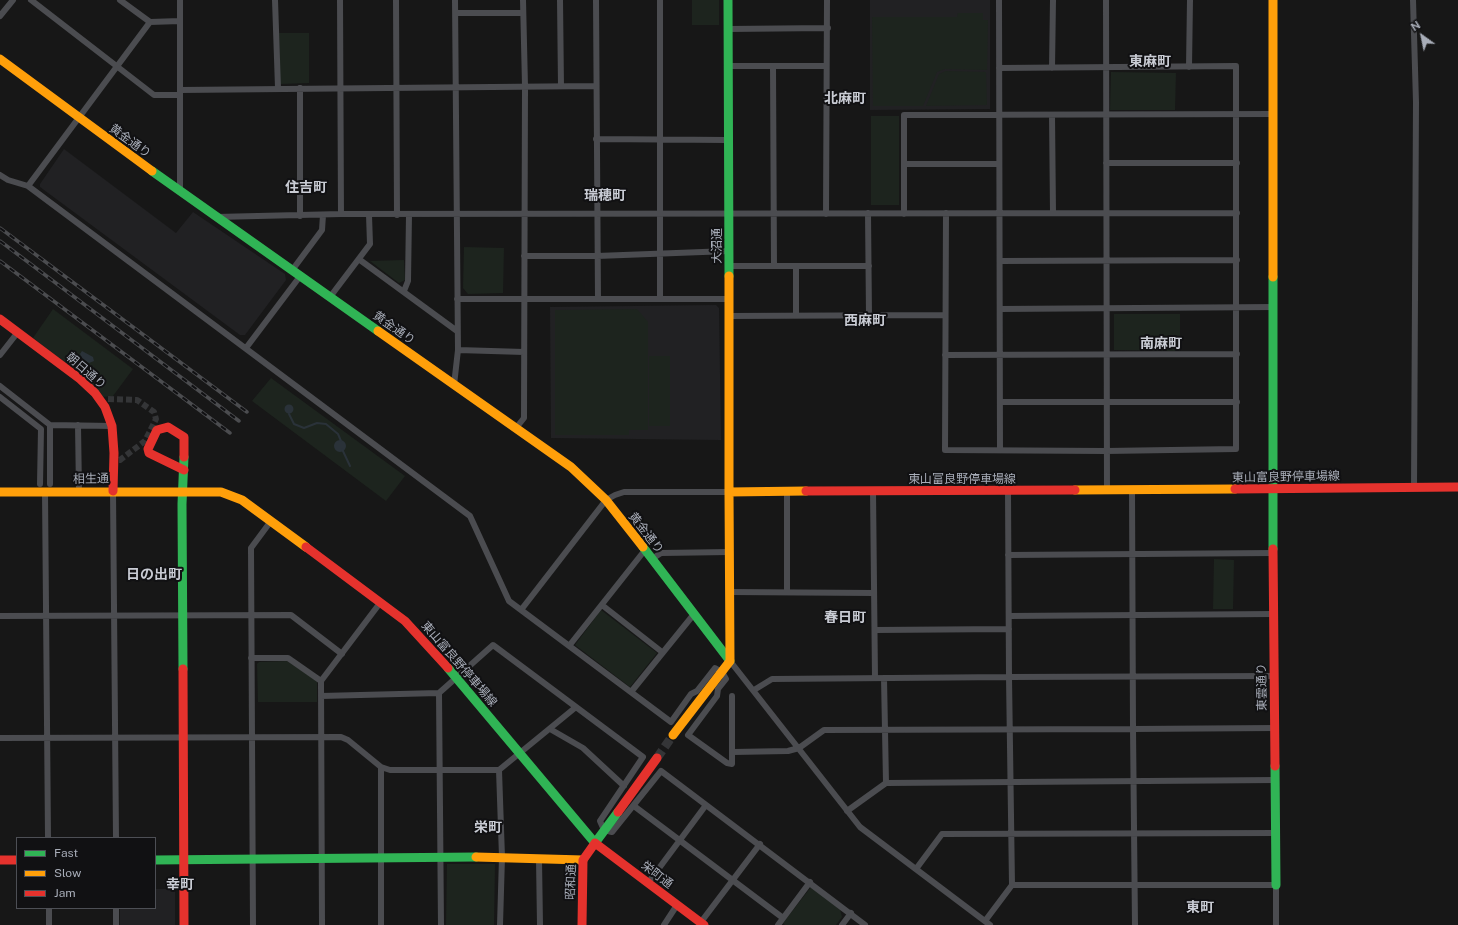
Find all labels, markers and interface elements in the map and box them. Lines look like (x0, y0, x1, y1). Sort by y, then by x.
north arrow (1402, 16, 1442, 56)
text: N (1409, 19, 1422, 33)
district label: 東麻町 (1129, 54, 1171, 70)
district label: 北麻町 (824, 91, 866, 107)
street label: 黄金通り (106, 121, 154, 161)
district label: 住吉町 (285, 180, 327, 196)
district label: 瑞穂町 (584, 188, 626, 204)
street label: 大沼通 (710, 228, 724, 264)
street label: 黄金通り (370, 308, 418, 348)
district label: 西麻町 (844, 313, 886, 329)
district label: 南麻町 (1140, 336, 1182, 352)
street label: 朝日通り (63, 350, 109, 392)
street label: 東山富良野停車場線 (1232, 469, 1340, 485)
street label: 相生通 (73, 471, 109, 487)
street label: 東山富良野停車場線 (908, 472, 1016, 486)
street label: 黄金通り (626, 510, 666, 556)
district label: 日の出町 (126, 567, 182, 583)
district label: 春日町 (824, 610, 866, 626)
street label: 東山富良野停車場線 (418, 619, 500, 709)
street label: 東雲通り (1254, 663, 1270, 711)
district label: 栄町 (474, 820, 502, 836)
legend (16, 837, 156, 909)
text: Fast (54, 846, 78, 860)
street label: 栄町通 (638, 858, 676, 892)
street label: 昭和通 (563, 864, 579, 900)
text: Slow (54, 866, 81, 880)
district label: 幸町 (166, 877, 194, 893)
text: Jam (54, 886, 76, 900)
district label: 東町 (1186, 900, 1214, 916)

